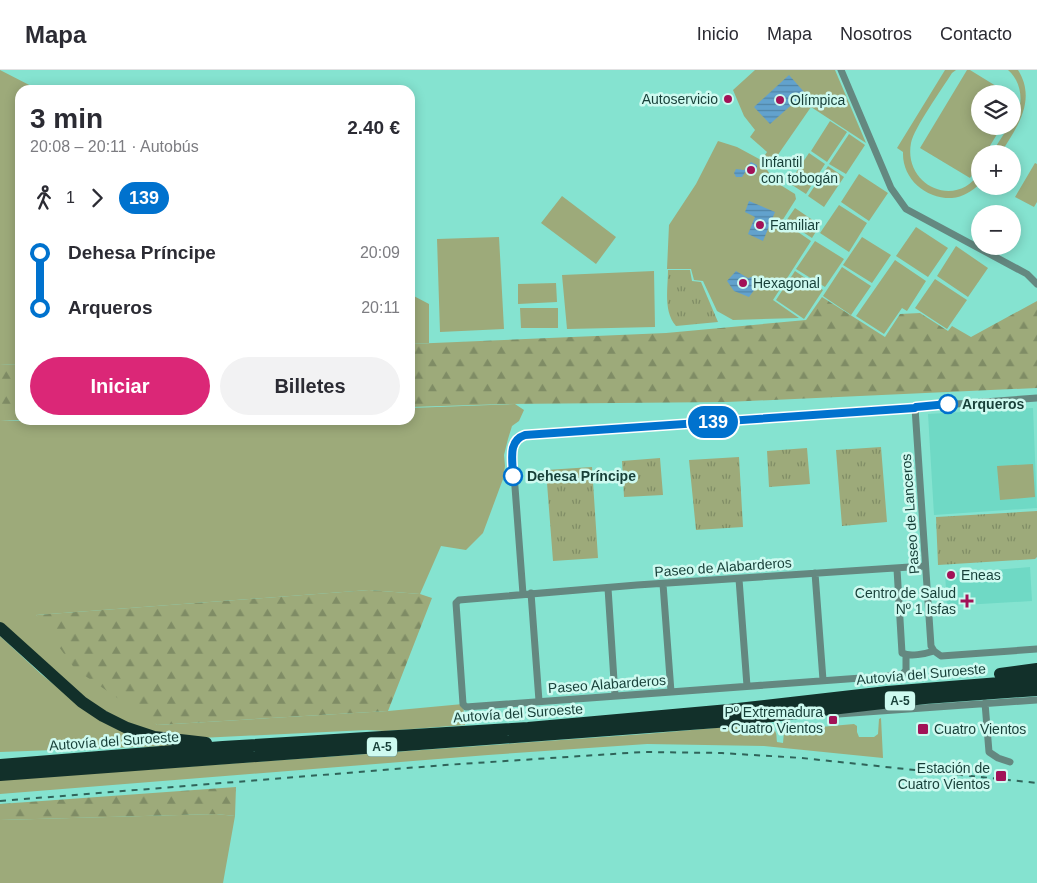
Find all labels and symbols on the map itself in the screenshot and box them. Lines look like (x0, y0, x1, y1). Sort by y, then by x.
place label: Autoservicio (642, 91, 718, 107)
place label: Olímpica (790, 92, 845, 108)
marker: Autoservicio (722, 93, 734, 105)
marker: Olímpica (774, 94, 786, 106)
place label: Infantil con tobogán (761, 154, 838, 186)
marker: Infantil con tobogán (745, 164, 757, 176)
place label: Familiar (770, 217, 820, 233)
marker: Familiar (754, 219, 766, 231)
place label: Hexagonal (753, 275, 820, 291)
marker: Hexagonal (737, 277, 749, 289)
marker: Arqueros (938, 394, 958, 414)
place label: Arqueros (962, 396, 1024, 412)
line badge: 139 (684, 406, 742, 438)
street label: Paseo de Lanceros (898, 453, 922, 575)
marker: Dehesa Príncipe (503, 466, 523, 486)
place label: Dehesa Príncipe (527, 468, 636, 484)
street label: Paseo de Alabarderos (654, 554, 792, 580)
place label: Eneas (961, 567, 1001, 583)
marker: Eneas (945, 569, 957, 581)
place label: Centro de Salud Nº 1 Isfas (855, 585, 956, 617)
marker: Centro de Salud Nº 1 Isfas (960, 594, 974, 608)
street label: Autovía del Suroeste (856, 660, 987, 688)
street label: Paseo Alabarderos (547, 672, 667, 696)
road number: A-5 (885, 692, 915, 710)
street label: Autovía del Suroeste (453, 700, 584, 726)
place label: Pº Extremadura - Cuatro Vientos (722, 704, 823, 736)
marker: Pº Extremadura - Cuatro Vientos (827, 714, 839, 726)
place label: Cuatro Vientos (934, 721, 1026, 737)
marker: Cuatro Vientos (916, 722, 930, 736)
street label: Autovía del Suroeste (49, 728, 180, 754)
road number: A-5 (367, 738, 397, 756)
place label: Estación de Cuatro Vientos (898, 760, 990, 792)
marker: Estación de Cuatro Vientos (994, 769, 1008, 783)

